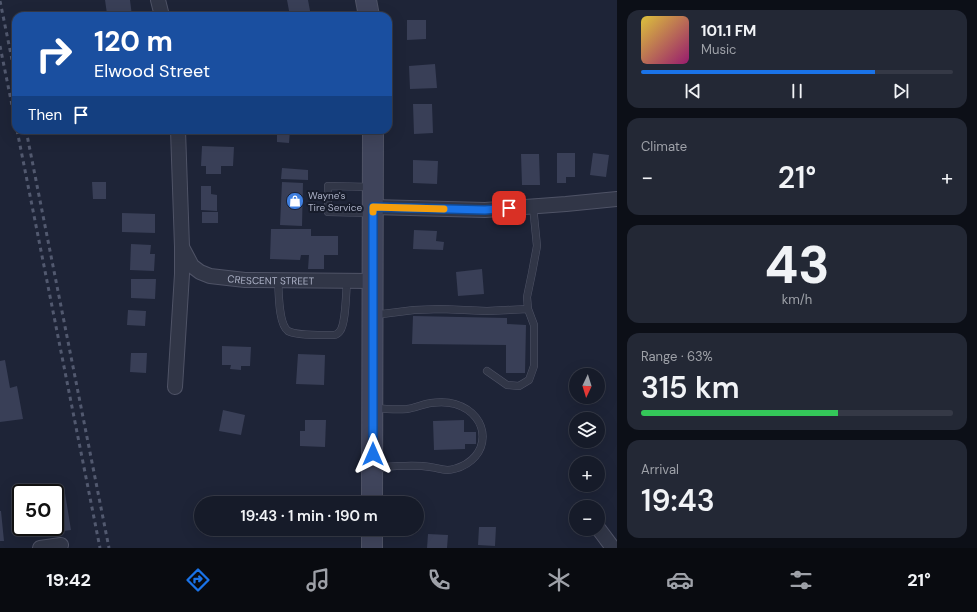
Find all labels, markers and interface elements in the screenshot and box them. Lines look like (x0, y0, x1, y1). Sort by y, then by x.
text: 101.1 FM (701, 21, 756, 41)
text: 120 m (94, 23, 173, 60)
icon: right (28, 28, 80, 80)
text: Music (701, 41, 736, 58)
text: Elwood Street (94, 59, 210, 83)
icon: previous (682, 80, 704, 102)
icon: pause (786, 80, 808, 102)
icon: next (890, 80, 912, 102)
icon: arrive (70, 104, 92, 126)
text: Then (28, 105, 62, 125)
text: Climate (641, 138, 687, 155)
text: 21° (778, 158, 816, 197)
text: − (641, 163, 653, 192)
text: + (941, 163, 953, 192)
place label: Wayne's Tire Service (308, 189, 362, 214)
shop icon: Wayne's Tire Service (285, 191, 305, 211)
pin (492, 191, 526, 225)
icon: arrive (498, 197, 520, 219)
text: 43 (764, 231, 830, 299)
street label: CRESCENT STREET (227, 272, 315, 288)
text: km/h (782, 291, 812, 308)
text: Range · 63% (641, 348, 713, 365)
north arrow (569, 368, 605, 404)
map controls (569, 368, 605, 536)
text: 315 km (641, 368, 739, 407)
button: layers (569, 412, 605, 448)
position arrow (352, 433, 394, 475)
button: + (569, 456, 605, 492)
text: Arrival (641, 461, 679, 478)
text: 19:43 (641, 481, 715, 520)
speed limit sign: 50 (12, 484, 64, 536)
button: − (569, 500, 605, 536)
text: 19:43 · 1 min · 190 m (240, 506, 378, 526)
icon: directions (184, 566, 212, 594)
icon: music (304, 566, 332, 594)
icon: phone (425, 566, 453, 594)
icon: climate (545, 566, 573, 594)
icon: car (666, 566, 694, 594)
icon: filters (787, 566, 815, 594)
text: 19:42 (46, 568, 91, 592)
text: 21° (907, 568, 931, 592)

